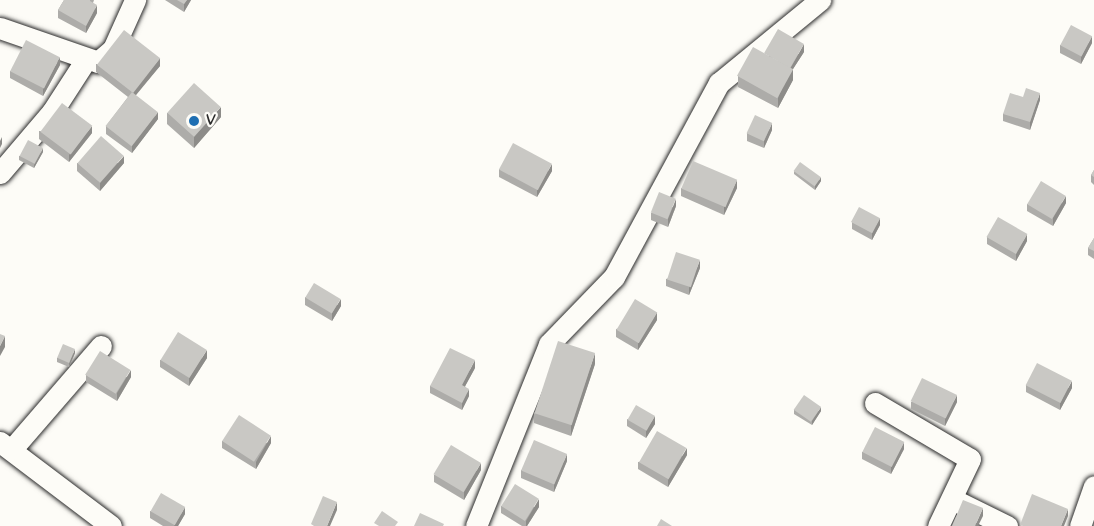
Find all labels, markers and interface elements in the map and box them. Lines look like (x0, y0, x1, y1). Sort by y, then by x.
place label: v (206, 107, 216, 135)
marker: v (187, 114, 201, 128)

